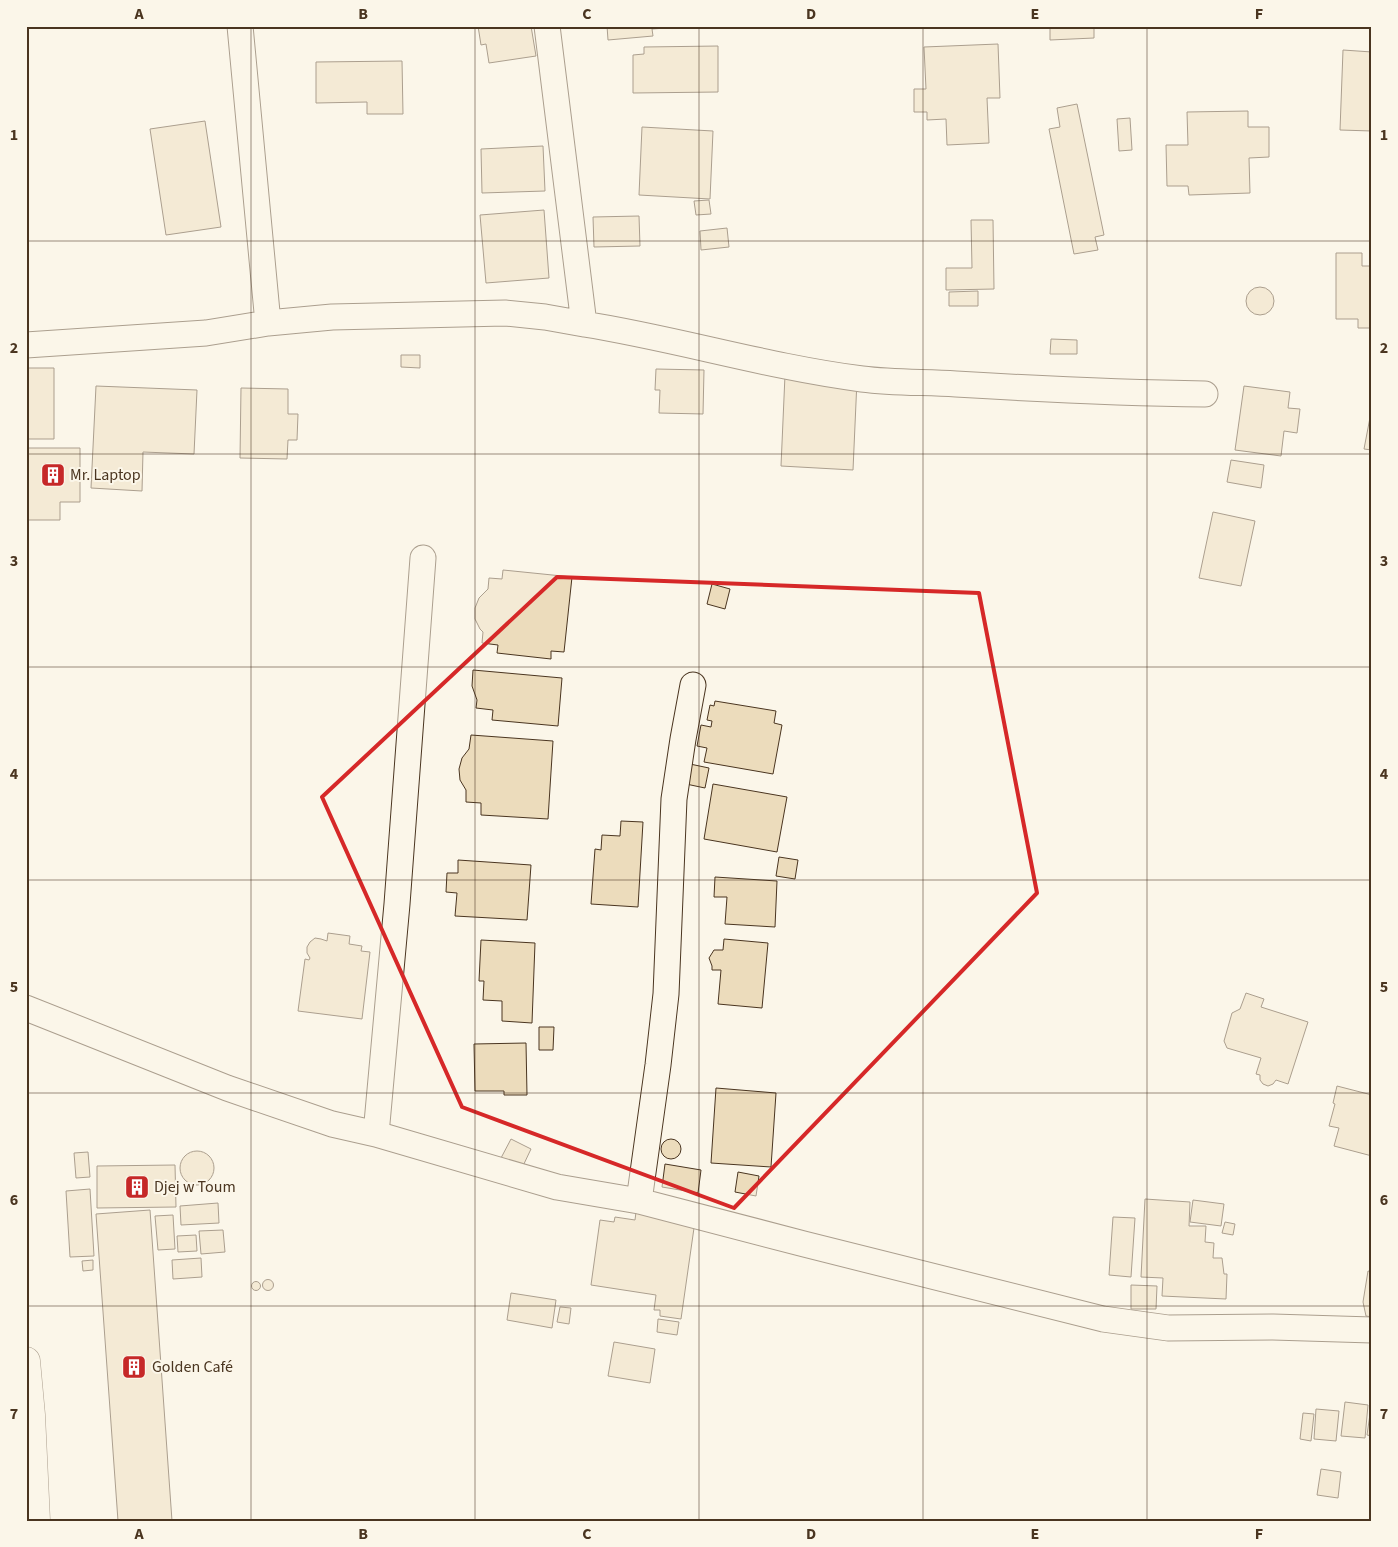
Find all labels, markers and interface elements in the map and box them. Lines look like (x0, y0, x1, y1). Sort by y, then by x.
text: A (133, 3, 144, 25)
text: B (358, 3, 368, 25)
text: C (582, 3, 592, 25)
text: D (806, 3, 816, 25)
text: E (1031, 3, 1039, 25)
text: F (1255, 3, 1263, 25)
text: 1 (10, 124, 18, 146)
text: 1 (1380, 124, 1388, 146)
text: 2 (10, 337, 18, 359)
text: 2 (1380, 337, 1388, 359)
building icon: Mr. Laptop (40, 462, 66, 488)
place label: Mr. Laptop (70, 464, 141, 486)
text: 3 (10, 550, 18, 572)
text: 3 (1380, 550, 1388, 572)
text: 4 (10, 763, 19, 785)
text: 4 (1380, 763, 1389, 785)
text: 5 (10, 976, 18, 998)
text: 5 (1380, 976, 1388, 998)
building icon: Djej w Toum (124, 1174, 150, 1200)
place label: Djej w Toum (154, 1176, 236, 1198)
text: 6 (10, 1189, 18, 1211)
text: 6 (1380, 1189, 1388, 1211)
building icon: Golden Café (121, 1354, 147, 1380)
place label: Golden Café (152, 1356, 233, 1378)
text: 7 (10, 1403, 18, 1425)
text: 7 (1380, 1403, 1388, 1425)
text: A (133, 1523, 144, 1545)
text: B (358, 1523, 368, 1545)
text: C (582, 1523, 592, 1545)
text: D (806, 1523, 816, 1545)
text: E (1031, 1523, 1039, 1545)
text: F (1255, 1523, 1263, 1545)

